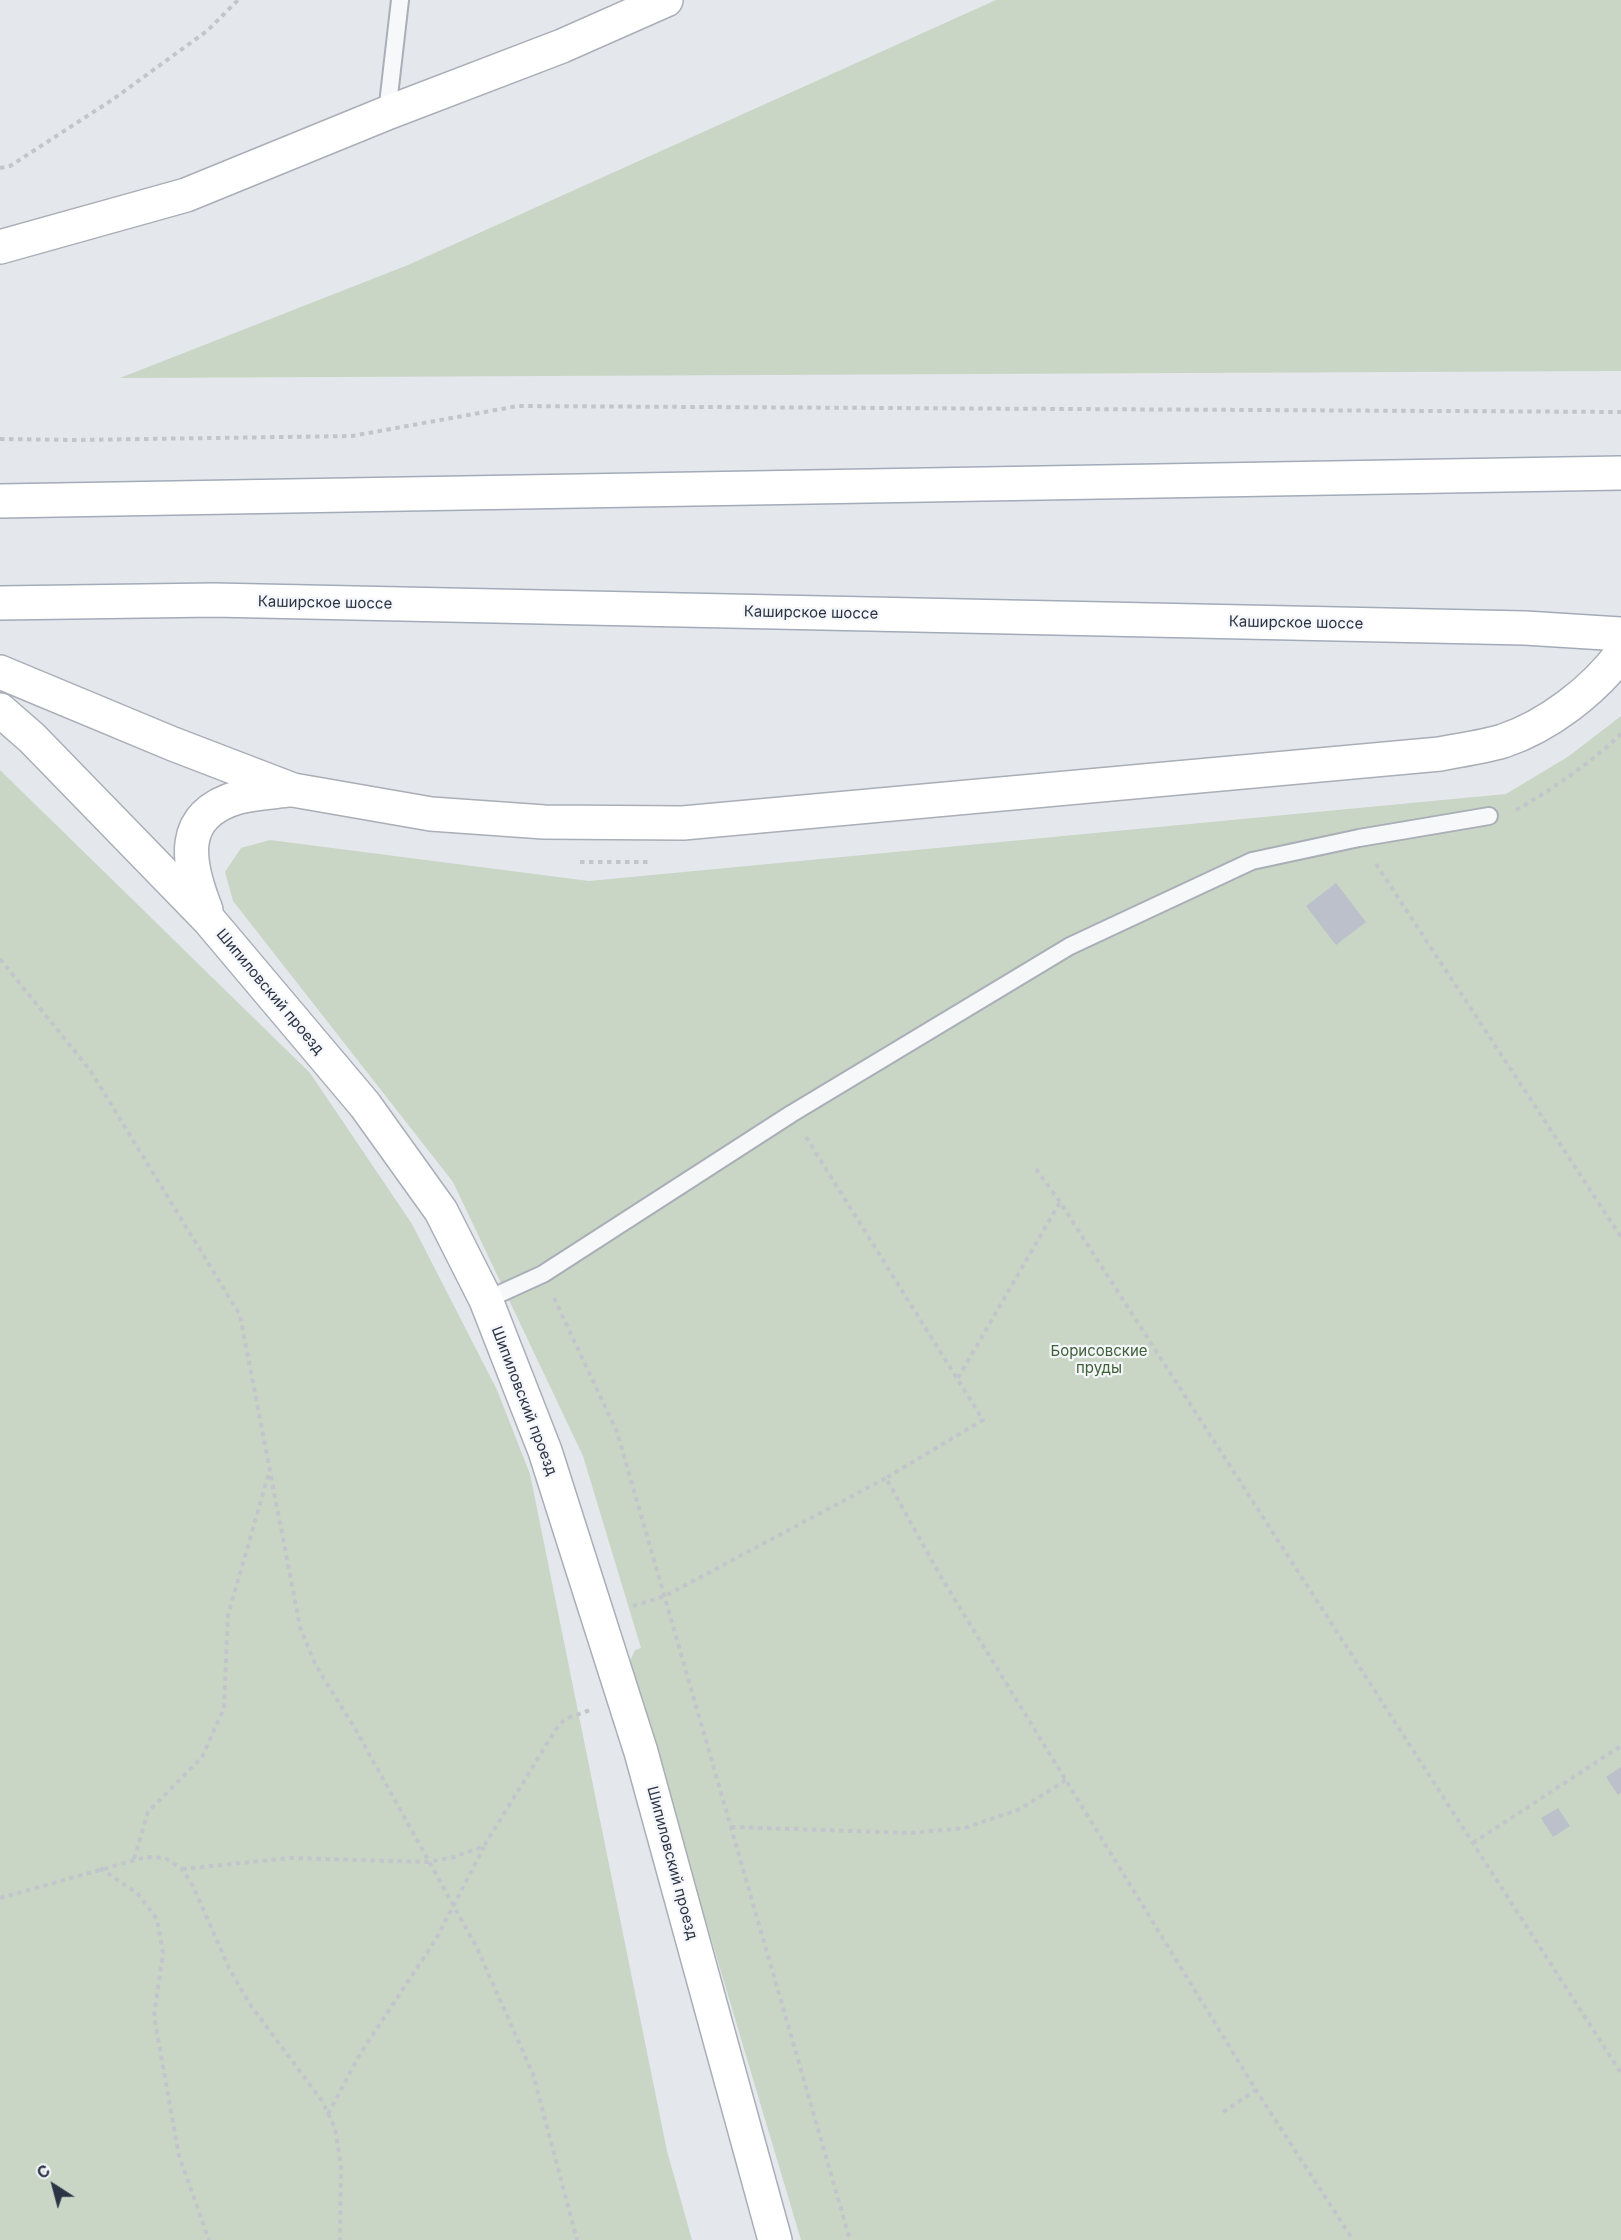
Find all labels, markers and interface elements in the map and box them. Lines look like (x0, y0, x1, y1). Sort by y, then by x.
street label: Каширское шоссе (258, 593, 392, 613)
street label: Каширское шоссе (744, 603, 878, 623)
street label: Каширское шоссе (1229, 613, 1363, 633)
street label: Шипиловский проезд (212, 926, 328, 1058)
street label: Шипиловский проезд (487, 1324, 561, 1478)
park label: Борисовские пруды (1050, 1342, 1148, 1377)
street label: Шипиловский проезд (643, 1784, 701, 1942)
north arrow (24, 2156, 84, 2216)
text: С (33, 2160, 54, 2183)

